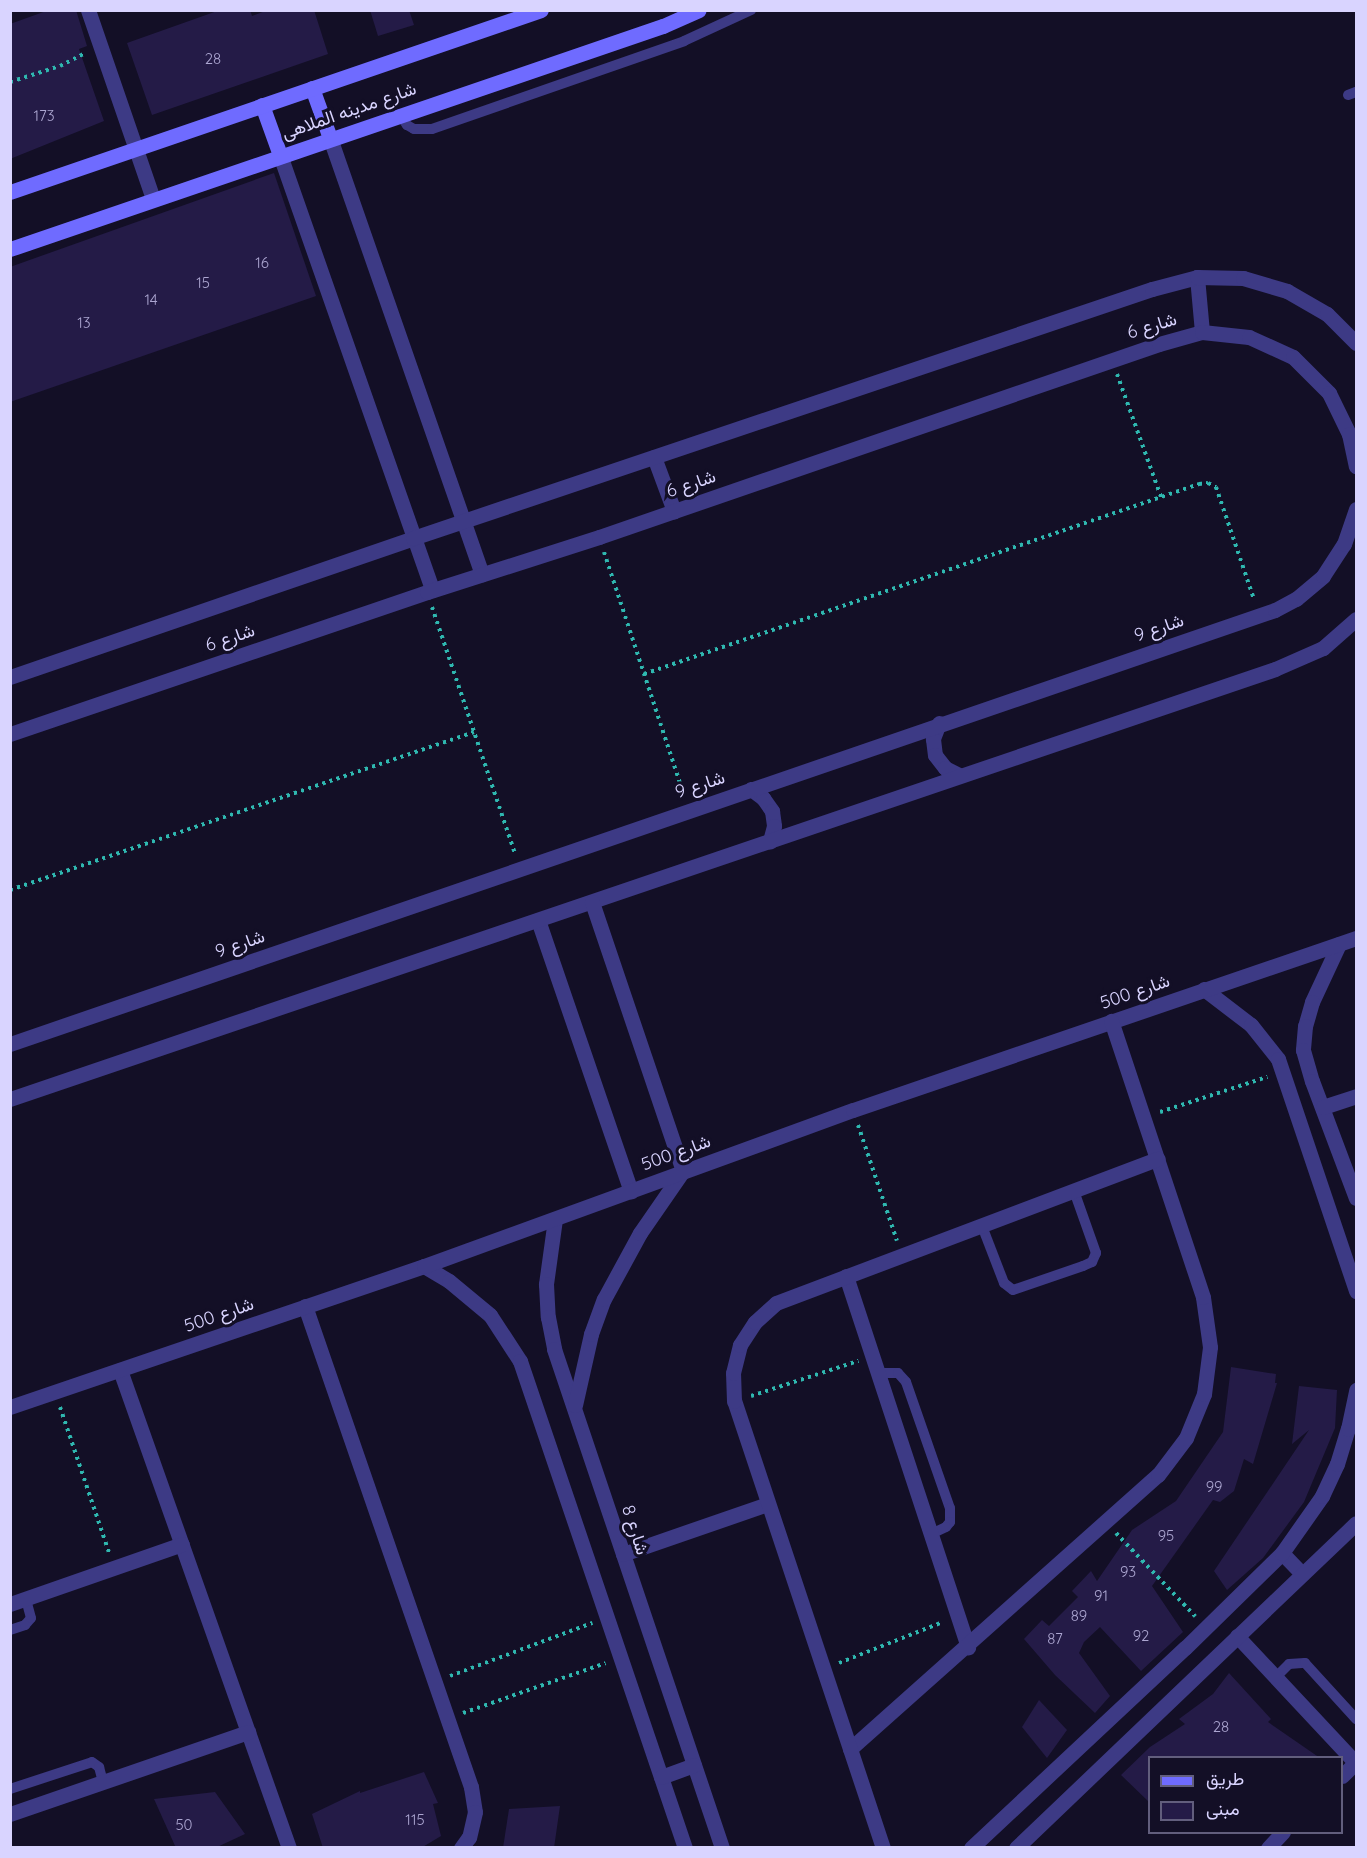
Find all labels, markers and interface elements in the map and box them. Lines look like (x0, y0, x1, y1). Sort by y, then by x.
house number: 28 (205, 50, 221, 68)
street label: شارع مدينه الملاهى (279, 78, 419, 144)
house number: 173 (33, 107, 55, 125)
house number: 16 (255, 254, 269, 272)
house number: 15 (196, 274, 210, 292)
house number: 14 (144, 291, 158, 309)
street label: شارع 6 (1125, 308, 1179, 344)
house number: 13 (77, 314, 91, 332)
street label: شارع 6 (663, 466, 719, 502)
street label: شارع 9 (1131, 609, 1187, 647)
street label: شارع 6 (202, 620, 258, 656)
street label: شارع 9 (672, 767, 728, 803)
street label: شارع 9 (212, 925, 268, 963)
street label: شارع 500 (1097, 970, 1173, 1014)
street label: شارع 500 (638, 1130, 714, 1176)
street label: شارع 500 (181, 1293, 257, 1337)
house number: 99 (1206, 1478, 1222, 1496)
street label: شارع 8 (617, 1502, 653, 1558)
house number: 95 (1158, 1527, 1174, 1545)
house number: 93 (1120, 1563, 1136, 1581)
house number: 91 (1094, 1587, 1108, 1605)
house number: 89 (1071, 1607, 1087, 1625)
house number: 92 (1133, 1627, 1149, 1645)
house number: 87 (1047, 1630, 1063, 1648)
house number: 28 (1213, 1718, 1229, 1736)
legend (1148, 1756, 1343, 1834)
text: طريق (1206, 1767, 1244, 1790)
text: مبنى (1206, 1797, 1240, 1820)
house number: 115 (405, 1811, 425, 1829)
house number: 50 (175, 1816, 193, 1834)

